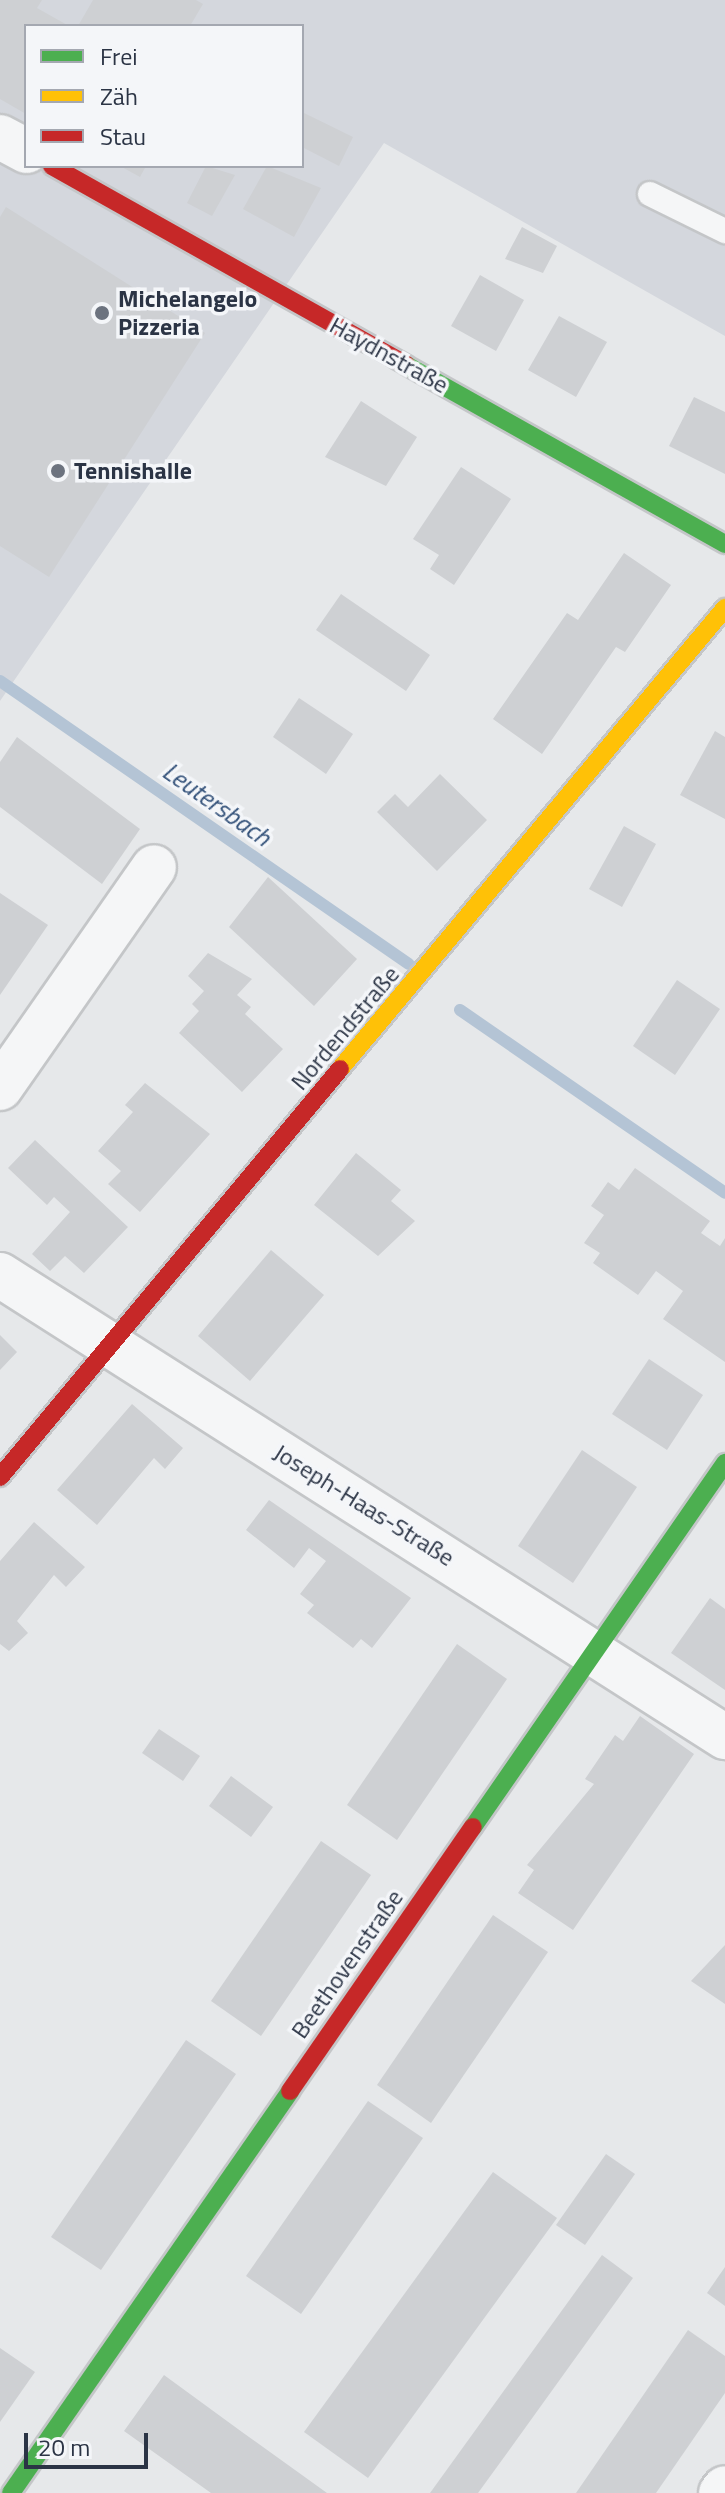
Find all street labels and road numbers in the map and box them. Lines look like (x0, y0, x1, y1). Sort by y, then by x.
street label: Haydnstraße (325, 311, 453, 399)
street label: Nordendstraße (285, 960, 405, 1096)
street label: Joseph-Haas-Straße (268, 1438, 460, 1572)
street label: Beethovenstraße (285, 1884, 409, 2044)

